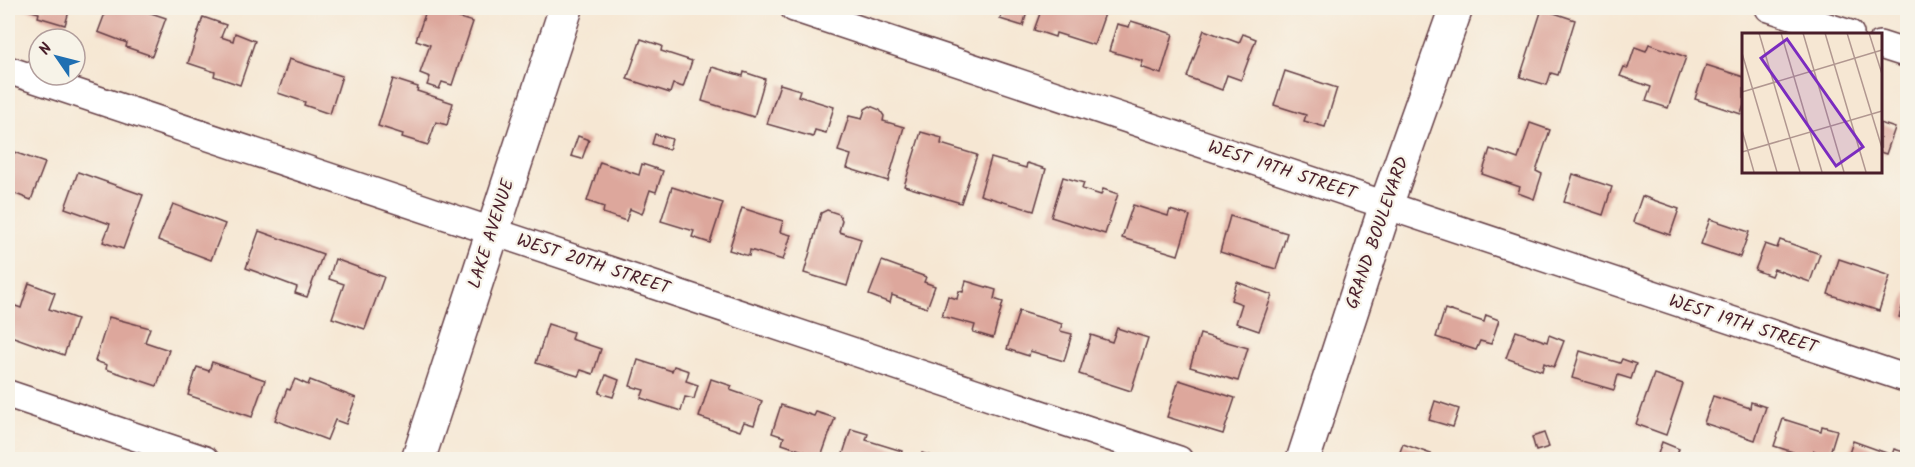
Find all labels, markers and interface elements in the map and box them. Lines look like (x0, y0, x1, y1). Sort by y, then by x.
north arrow (27, 27, 87, 87)
inset map (1742, 33, 1882, 172)
text: N (33, 38, 59, 61)
street label: WEST 19TH STREET (1204, 133, 1361, 209)
street label: GRAND BOULEVARD (1338, 152, 1418, 313)
street label: LAKE AVENUE (461, 175, 524, 293)
street label: WEST 20TH STREET (513, 227, 675, 304)
street label: WEST 19TH STREET (1665, 287, 1822, 363)

